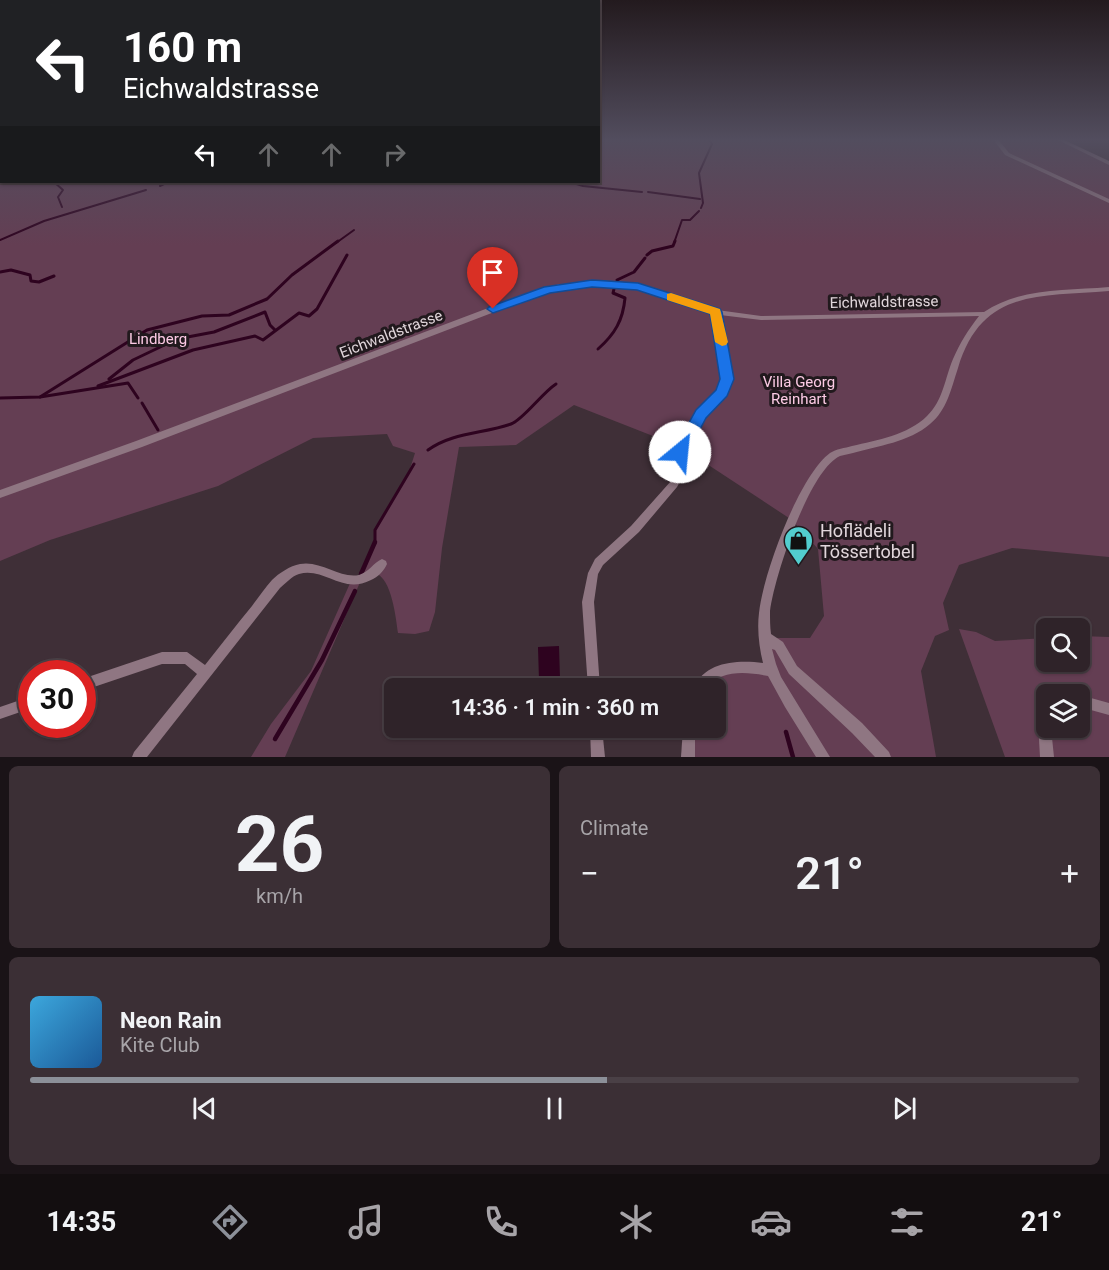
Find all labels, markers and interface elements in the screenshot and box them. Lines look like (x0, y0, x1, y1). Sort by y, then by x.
text: 160 m (123, 23, 242, 72)
icon: left (24, 24, 102, 102)
text: Eichwaldstrasse (123, 73, 319, 105)
icon: left (189, 138, 222, 171)
icon: ahead (252, 138, 285, 171)
icon: ahead (315, 138, 348, 171)
icon: right (378, 138, 411, 171)
pin (467, 247, 518, 309)
icon: arrive (476, 256, 509, 289)
street label: Eichwaldstrasse (829, 292, 939, 312)
street label: Eichwaldstrasse (337, 306, 445, 362)
park label: Lindberg (129, 330, 187, 348)
park label: Villa Georg Reinhart (763, 373, 835, 408)
position arrow (648, 420, 712, 484)
place label: Hoflädeli Tössertobel (820, 520, 915, 562)
shop icon: Hoflädeli Tössertobel (783, 524, 815, 566)
map controls (1036, 618, 1090, 738)
button: search (1036, 618, 1090, 672)
speed limit sign: 30 (18, 660, 96, 738)
button: layers (1036, 684, 1090, 738)
text: 14:36 · 1 min · 360 m (451, 695, 659, 720)
text: 26 (235, 799, 324, 890)
text: Climate (580, 816, 648, 840)
text: 21° (795, 847, 864, 900)
text: − (580, 854, 599, 893)
text: + (1060, 854, 1079, 893)
text: km/h (256, 884, 303, 908)
text: Neon Rain (120, 1008, 222, 1033)
text: Kite Club (120, 1033, 200, 1057)
icon: previous (188, 1092, 221, 1125)
icon: pause (538, 1092, 571, 1125)
icon: next (888, 1092, 921, 1125)
icon: directions (209, 1201, 251, 1243)
icon: music (345, 1201, 387, 1243)
icon: phone (480, 1201, 522, 1243)
icon: climate (615, 1201, 657, 1243)
icon: car (750, 1201, 792, 1243)
icon: filters (886, 1201, 928, 1243)
text: 14:35 (47, 1206, 116, 1238)
text: 21° (1021, 1206, 1062, 1238)

